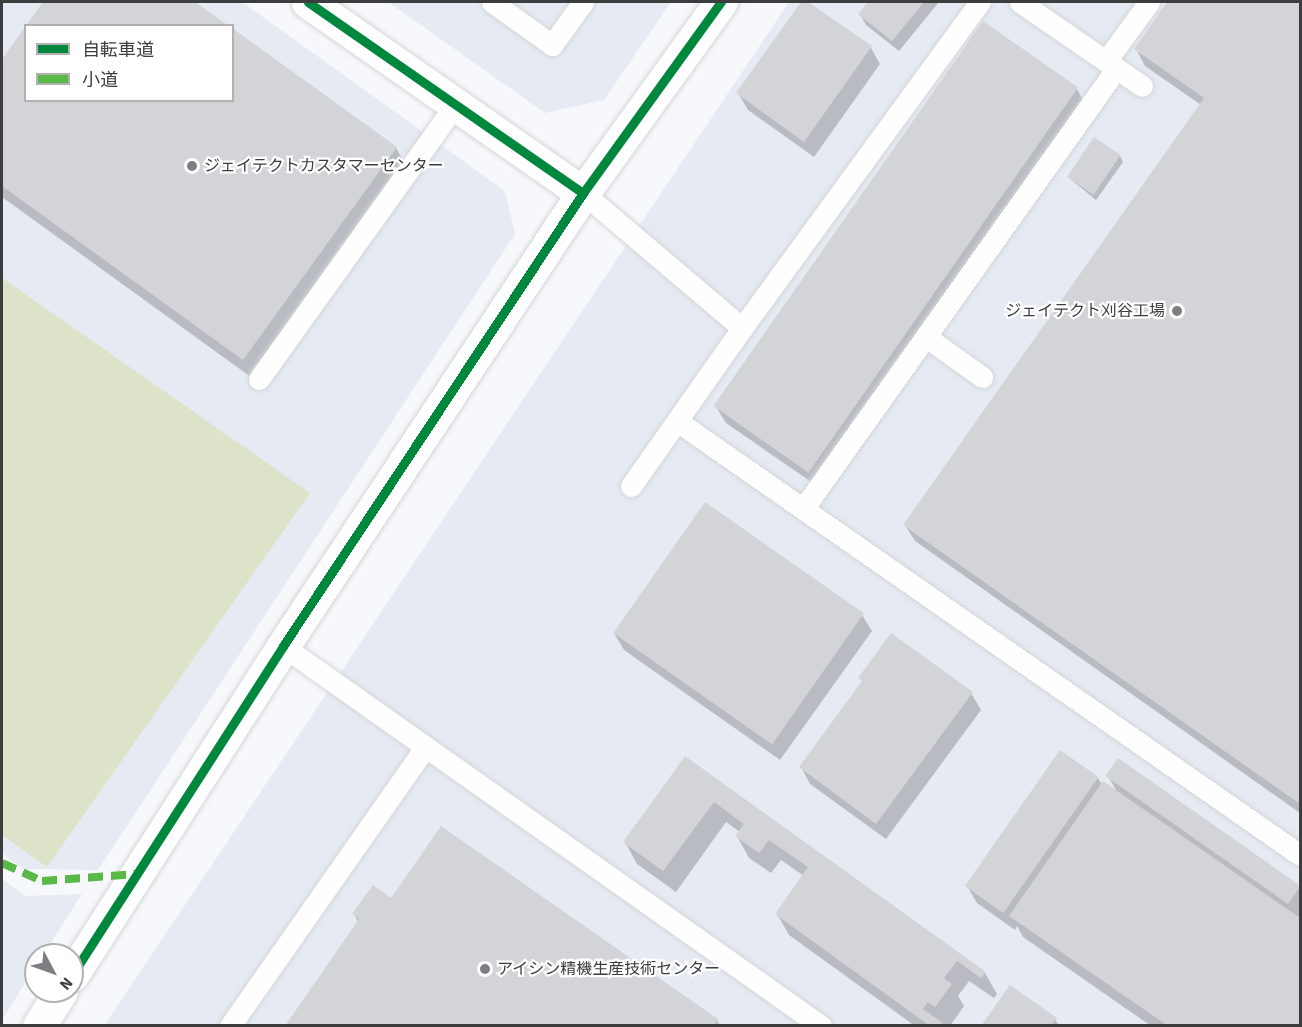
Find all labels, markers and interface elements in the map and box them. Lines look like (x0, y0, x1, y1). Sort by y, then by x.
legend (24, 24, 234, 102)
text: 自転車道 (82, 38, 154, 63)
text: 小道 (82, 68, 118, 93)
place label: ジェイテクトカスタマーセンター (204, 156, 444, 176)
marker: ジェイテクトカスタマーセンター (185, 159, 199, 173)
place label: ジェイテクト刈谷工場 (1005, 301, 1165, 321)
marker: ジェイテクト刈谷工場 (1170, 304, 1184, 318)
north arrow (24, 943, 84, 1003)
place label: アイシン精機生産技術センター (497, 959, 721, 979)
marker: アイシン精機生産技術センター (478, 962, 492, 976)
text: N (54, 972, 78, 995)

